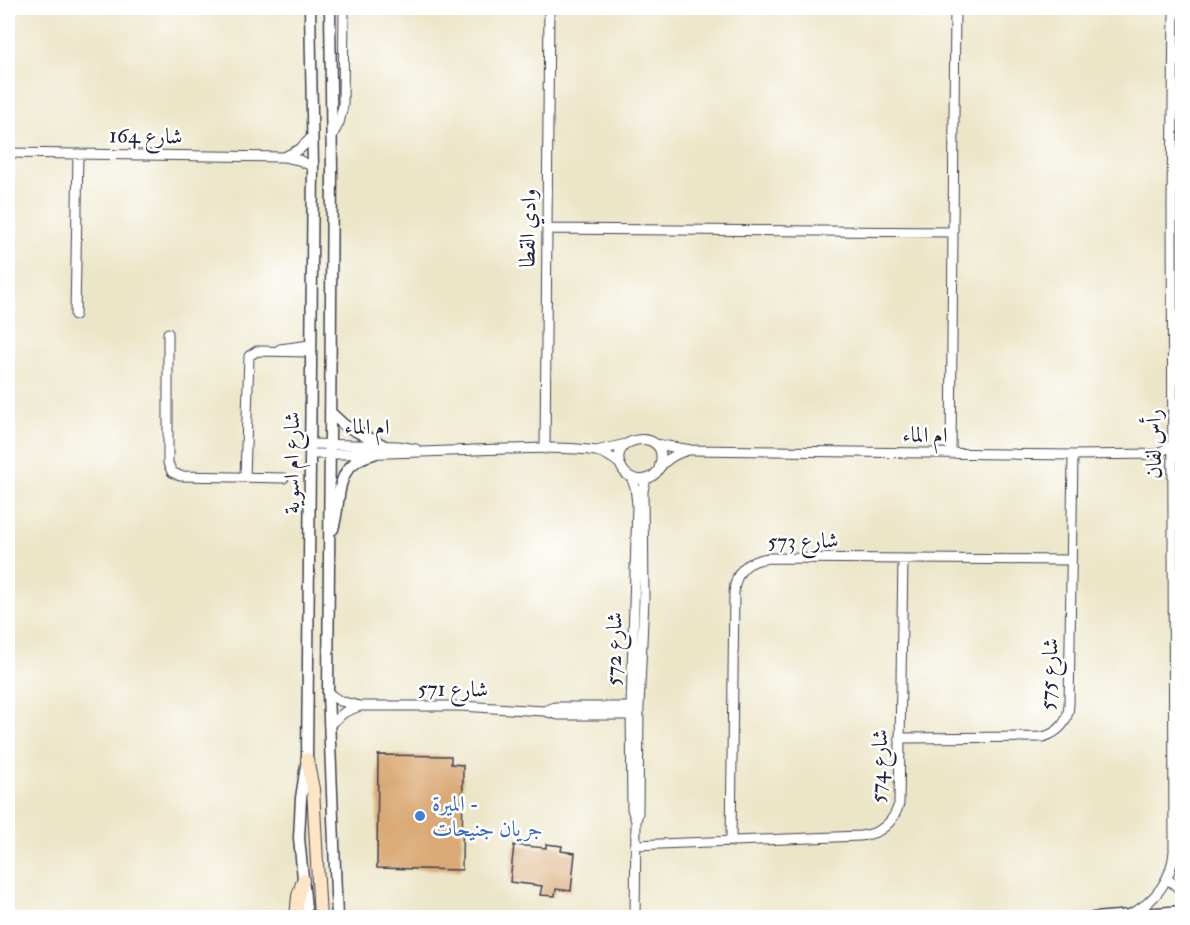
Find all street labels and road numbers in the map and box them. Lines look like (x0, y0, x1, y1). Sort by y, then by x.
street label: شارع 164 (109, 121, 183, 155)
street label: وادي القطا (513, 188, 546, 268)
street label: رأس لفان (1138, 409, 1168, 479)
street label: شارع ام اسوية (278, 412, 311, 514)
street label: ام الماء (344, 413, 390, 446)
street label: ام الماء (902, 421, 948, 454)
street label: شارع 573 (767, 526, 839, 560)
street label: شارع 572 (599, 612, 633, 686)
street label: شارع 575 (1033, 637, 1069, 711)
street label: شارع 571 (417, 674, 488, 708)
street label: شارع 574 (864, 729, 898, 804)

